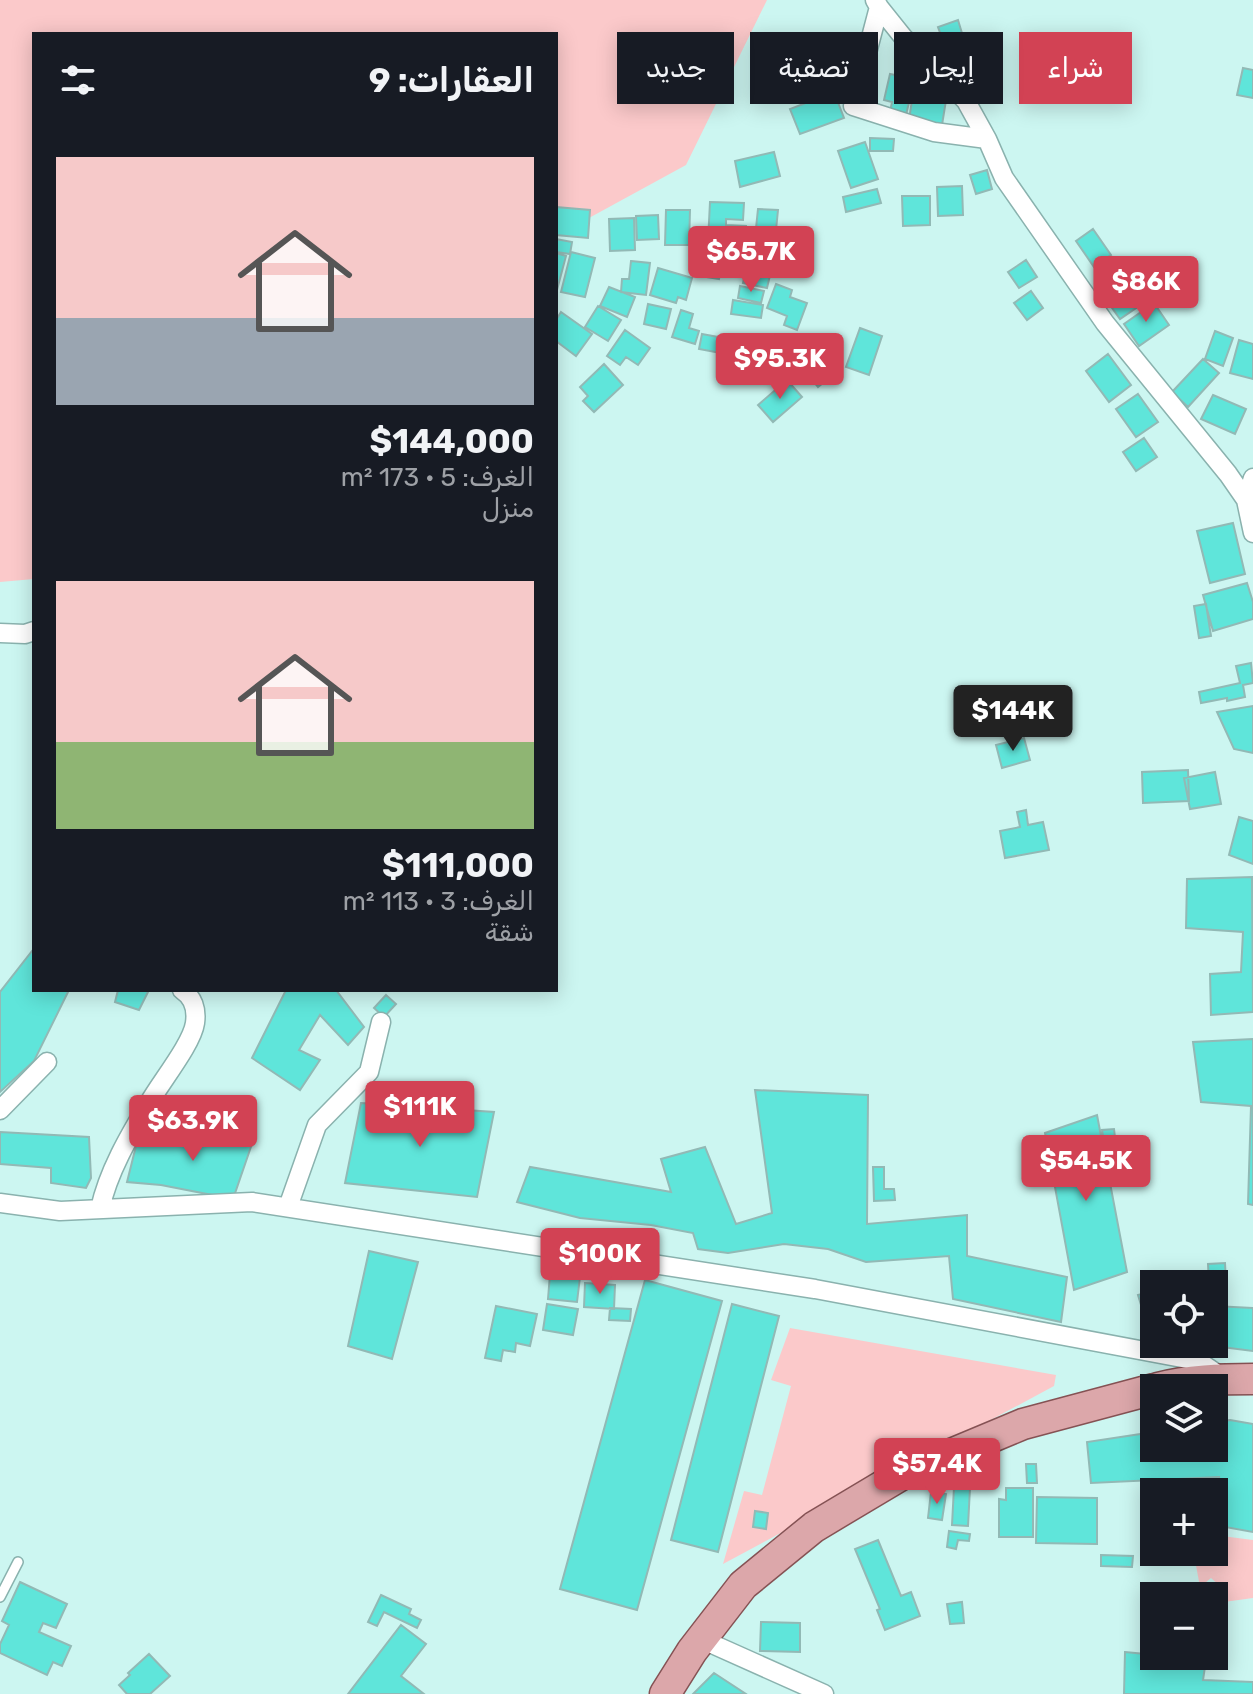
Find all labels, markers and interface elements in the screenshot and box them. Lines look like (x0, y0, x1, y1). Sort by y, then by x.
chip: جديد (617, 32, 734, 104)
chip: تصفية (750, 32, 878, 104)
chip: إيجار (894, 32, 1003, 104)
chip: شراء (1019, 32, 1132, 104)
icon: filters (56, 58, 100, 102)
text: العقارات: 9 (369, 60, 534, 101)
icon: home (223, 209, 367, 353)
pin: $65.7K (686, 226, 816, 294)
text: $65.7K (706, 236, 796, 267)
pin: $86K (1099, 256, 1193, 324)
text: $86K (1111, 266, 1181, 297)
pin: $95.3K (715, 333, 845, 401)
text: $95.3K (734, 343, 826, 374)
text: $144,000 (370, 421, 534, 462)
text: الغرف: 5 · 173 m² (341, 462, 534, 493)
text: منزل (482, 493, 534, 524)
icon: home (223, 633, 367, 777)
pin: $144K (957, 685, 1069, 753)
text: $144K (971, 695, 1055, 726)
text: $111,000 (382, 845, 534, 886)
text: الغرف: 3 · 113 m² (343, 886, 534, 917)
text: شقة (485, 917, 534, 948)
pin: $111K (364, 1081, 476, 1149)
text: $111K (383, 1091, 457, 1122)
pin: $63.9K (128, 1095, 258, 1163)
text: $63.9K (147, 1105, 239, 1136)
pin: $54.5K (1021, 1135, 1151, 1203)
text: $54.5K (1039, 1145, 1133, 1176)
pin: $100K (544, 1228, 656, 1296)
text: $100K (559, 1238, 641, 1269)
map controls (1140, 1270, 1228, 1670)
button: locate (1140, 1270, 1228, 1358)
button: layers (1140, 1374, 1228, 1462)
pin: $57.4K (872, 1438, 1002, 1506)
text: $57.4K (892, 1448, 982, 1479)
button: + (1140, 1478, 1228, 1566)
button: − (1140, 1582, 1228, 1670)

